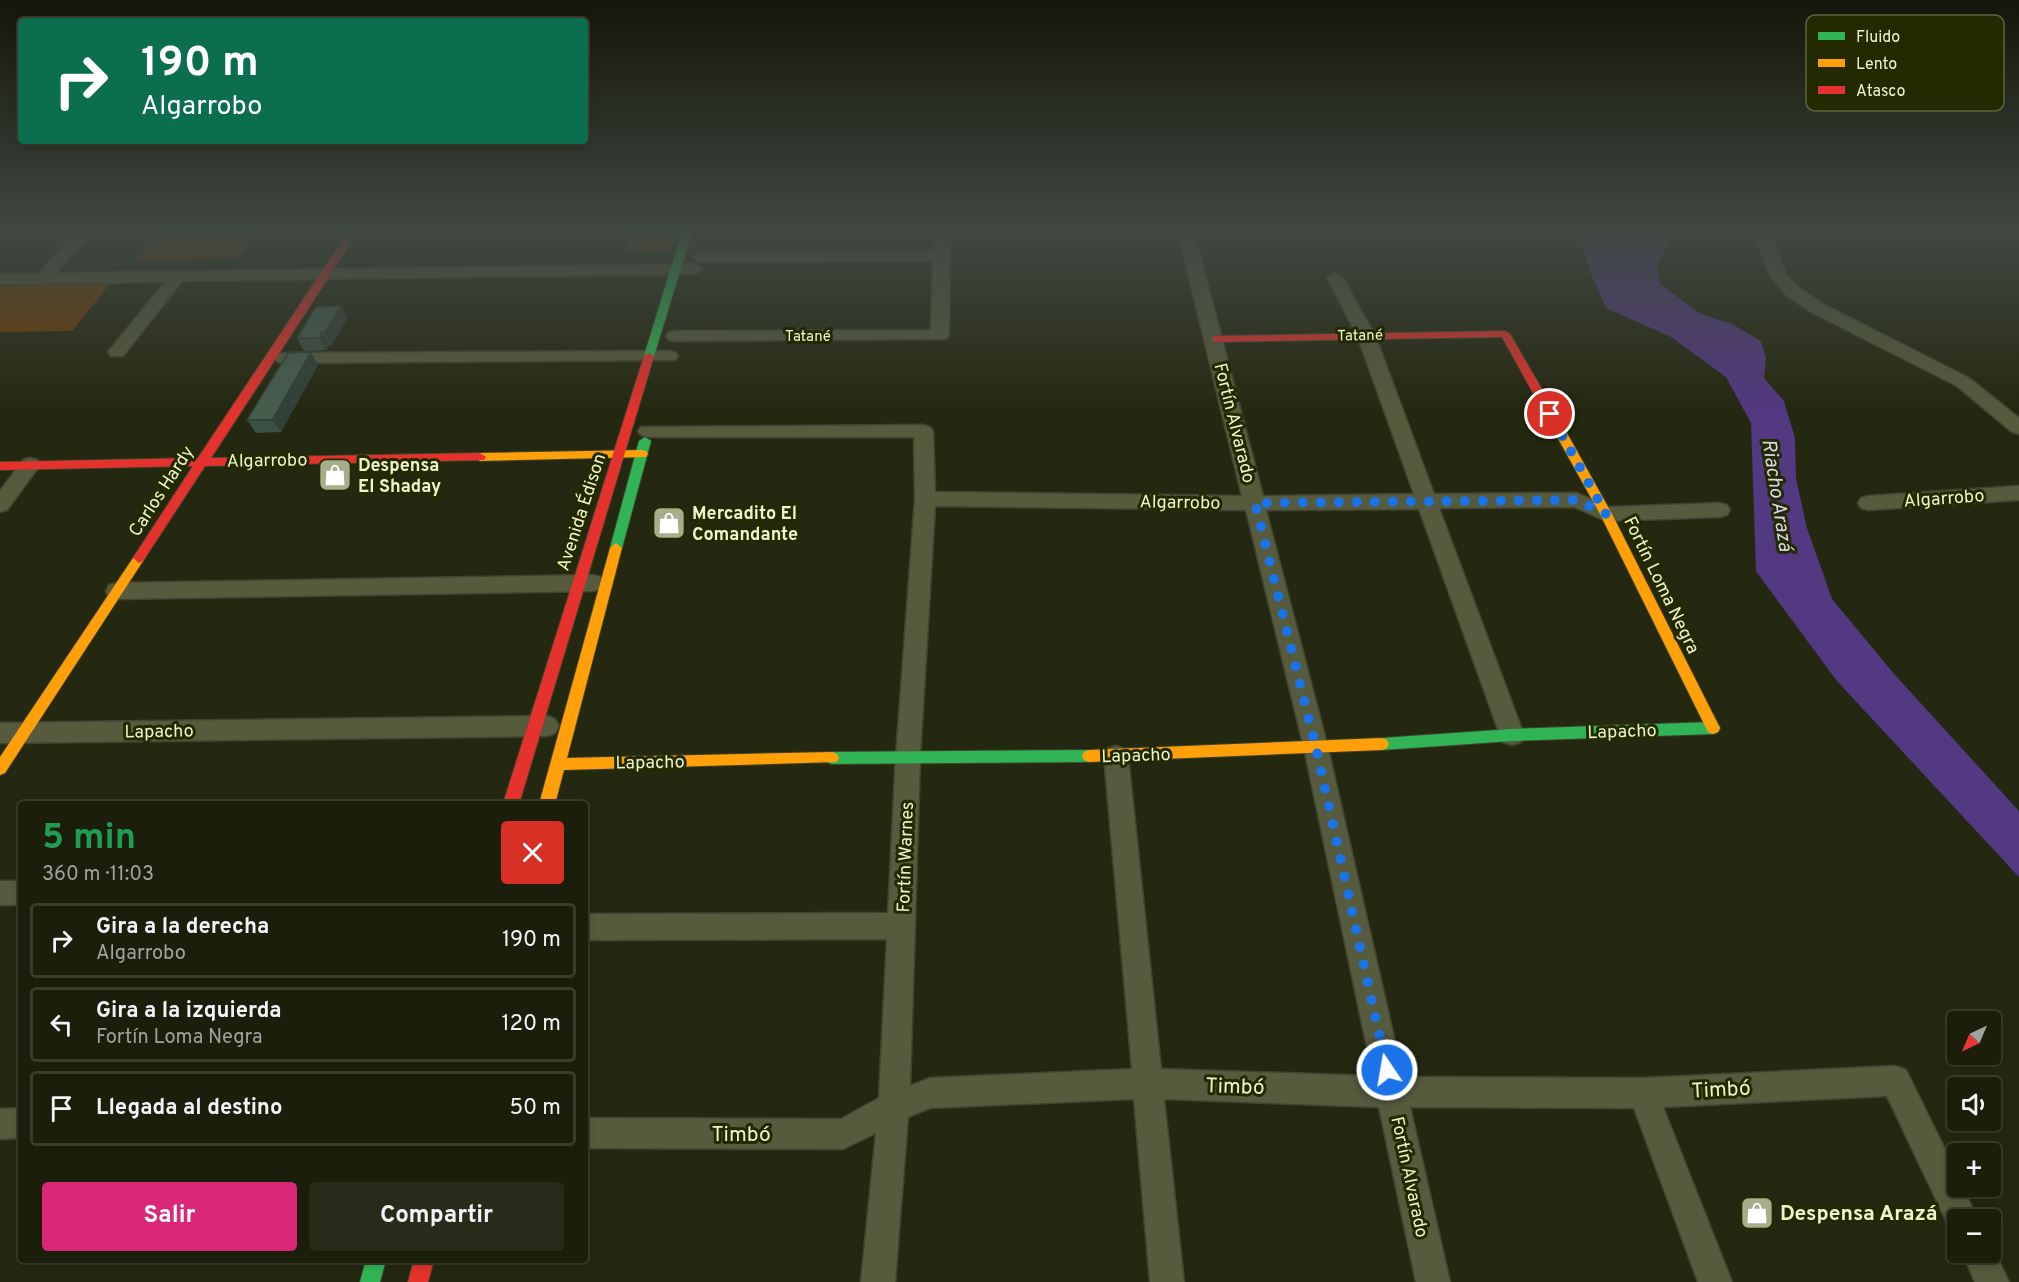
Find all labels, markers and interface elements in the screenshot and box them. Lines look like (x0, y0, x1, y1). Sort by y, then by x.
legend (1806, 15, 2004, 111)
text: Fluido (1856, 28, 1900, 48)
text: 190 m (141, 38, 259, 91)
icon: right (42, 42, 120, 120)
text: Lento (1856, 55, 1897, 75)
text: Atasco (1856, 82, 1905, 102)
text: Algarrobo (141, 90, 262, 124)
street label: Tatané (1337, 327, 1383, 346)
street label: Tatané (785, 328, 831, 347)
street label: Fortín Alvarado (1208, 361, 1260, 486)
pin (1524, 388, 1575, 439)
icon: arrive (1533, 397, 1566, 430)
water label: Riacho Arazá (1754, 437, 1798, 555)
street label: Carlos Hardy (124, 442, 200, 541)
street label: Algarrobo (226, 449, 308, 474)
street label: Avenida Édison (551, 450, 612, 574)
place label: Despensa El Shaday (358, 455, 441, 499)
shop icon: Despensa El Shaday (317, 457, 353, 493)
street label: Algarrobo (1903, 485, 1985, 514)
street label: Algarrobo (1139, 491, 1221, 516)
place label: Mercadito El Comandante (692, 503, 798, 547)
shop icon: Mercadito El Comandante (651, 505, 687, 541)
street label: Fortín Loma Negra (1617, 513, 1704, 658)
street label: Lapacho (124, 720, 194, 745)
street label: Lapacho (1587, 720, 1657, 745)
street label: Lapacho (1101, 744, 1171, 769)
street label: Lapacho (615, 751, 685, 776)
street label: Fortín Warnes (893, 801, 920, 913)
text: 5 min (42, 816, 136, 862)
button: close (501, 821, 564, 884)
text: 360 m · 11:03 (42, 862, 154, 888)
text: Gira a la derecha (96, 914, 269, 941)
icon: right (45, 924, 78, 957)
text: 190 m (502, 927, 561, 954)
text: Algarrobo (96, 941, 186, 967)
text: Gira a la izquierda (96, 998, 282, 1025)
icon: left (45, 1008, 78, 1041)
text: 120 m (501, 1011, 561, 1038)
north arrow (1947, 1011, 2001, 1065)
map controls (1947, 1011, 2001, 1263)
text: Fortín Loma Negra (96, 1025, 263, 1051)
position arrow (1355, 1038, 1419, 1102)
street label: Timbó (1205, 1073, 1265, 1102)
street label: Timbó (1691, 1075, 1751, 1106)
button: sound (1947, 1077, 2001, 1131)
icon: arrive (45, 1092, 78, 1125)
text: Llegada al destino (96, 1095, 282, 1122)
text: 50 m (509, 1095, 561, 1122)
street label: Fortín Alvarado (1385, 1115, 1433, 1240)
street label: Timbó (711, 1122, 771, 1149)
button: + (1947, 1143, 2001, 1197)
button: Salir (42, 1182, 297, 1251)
button: Compartir (309, 1182, 564, 1251)
shop icon: Despensa Arazá (1739, 1195, 1775, 1231)
place label: Despensa Arazá (1780, 1201, 1938, 1228)
button: − (1947, 1209, 2001, 1263)

